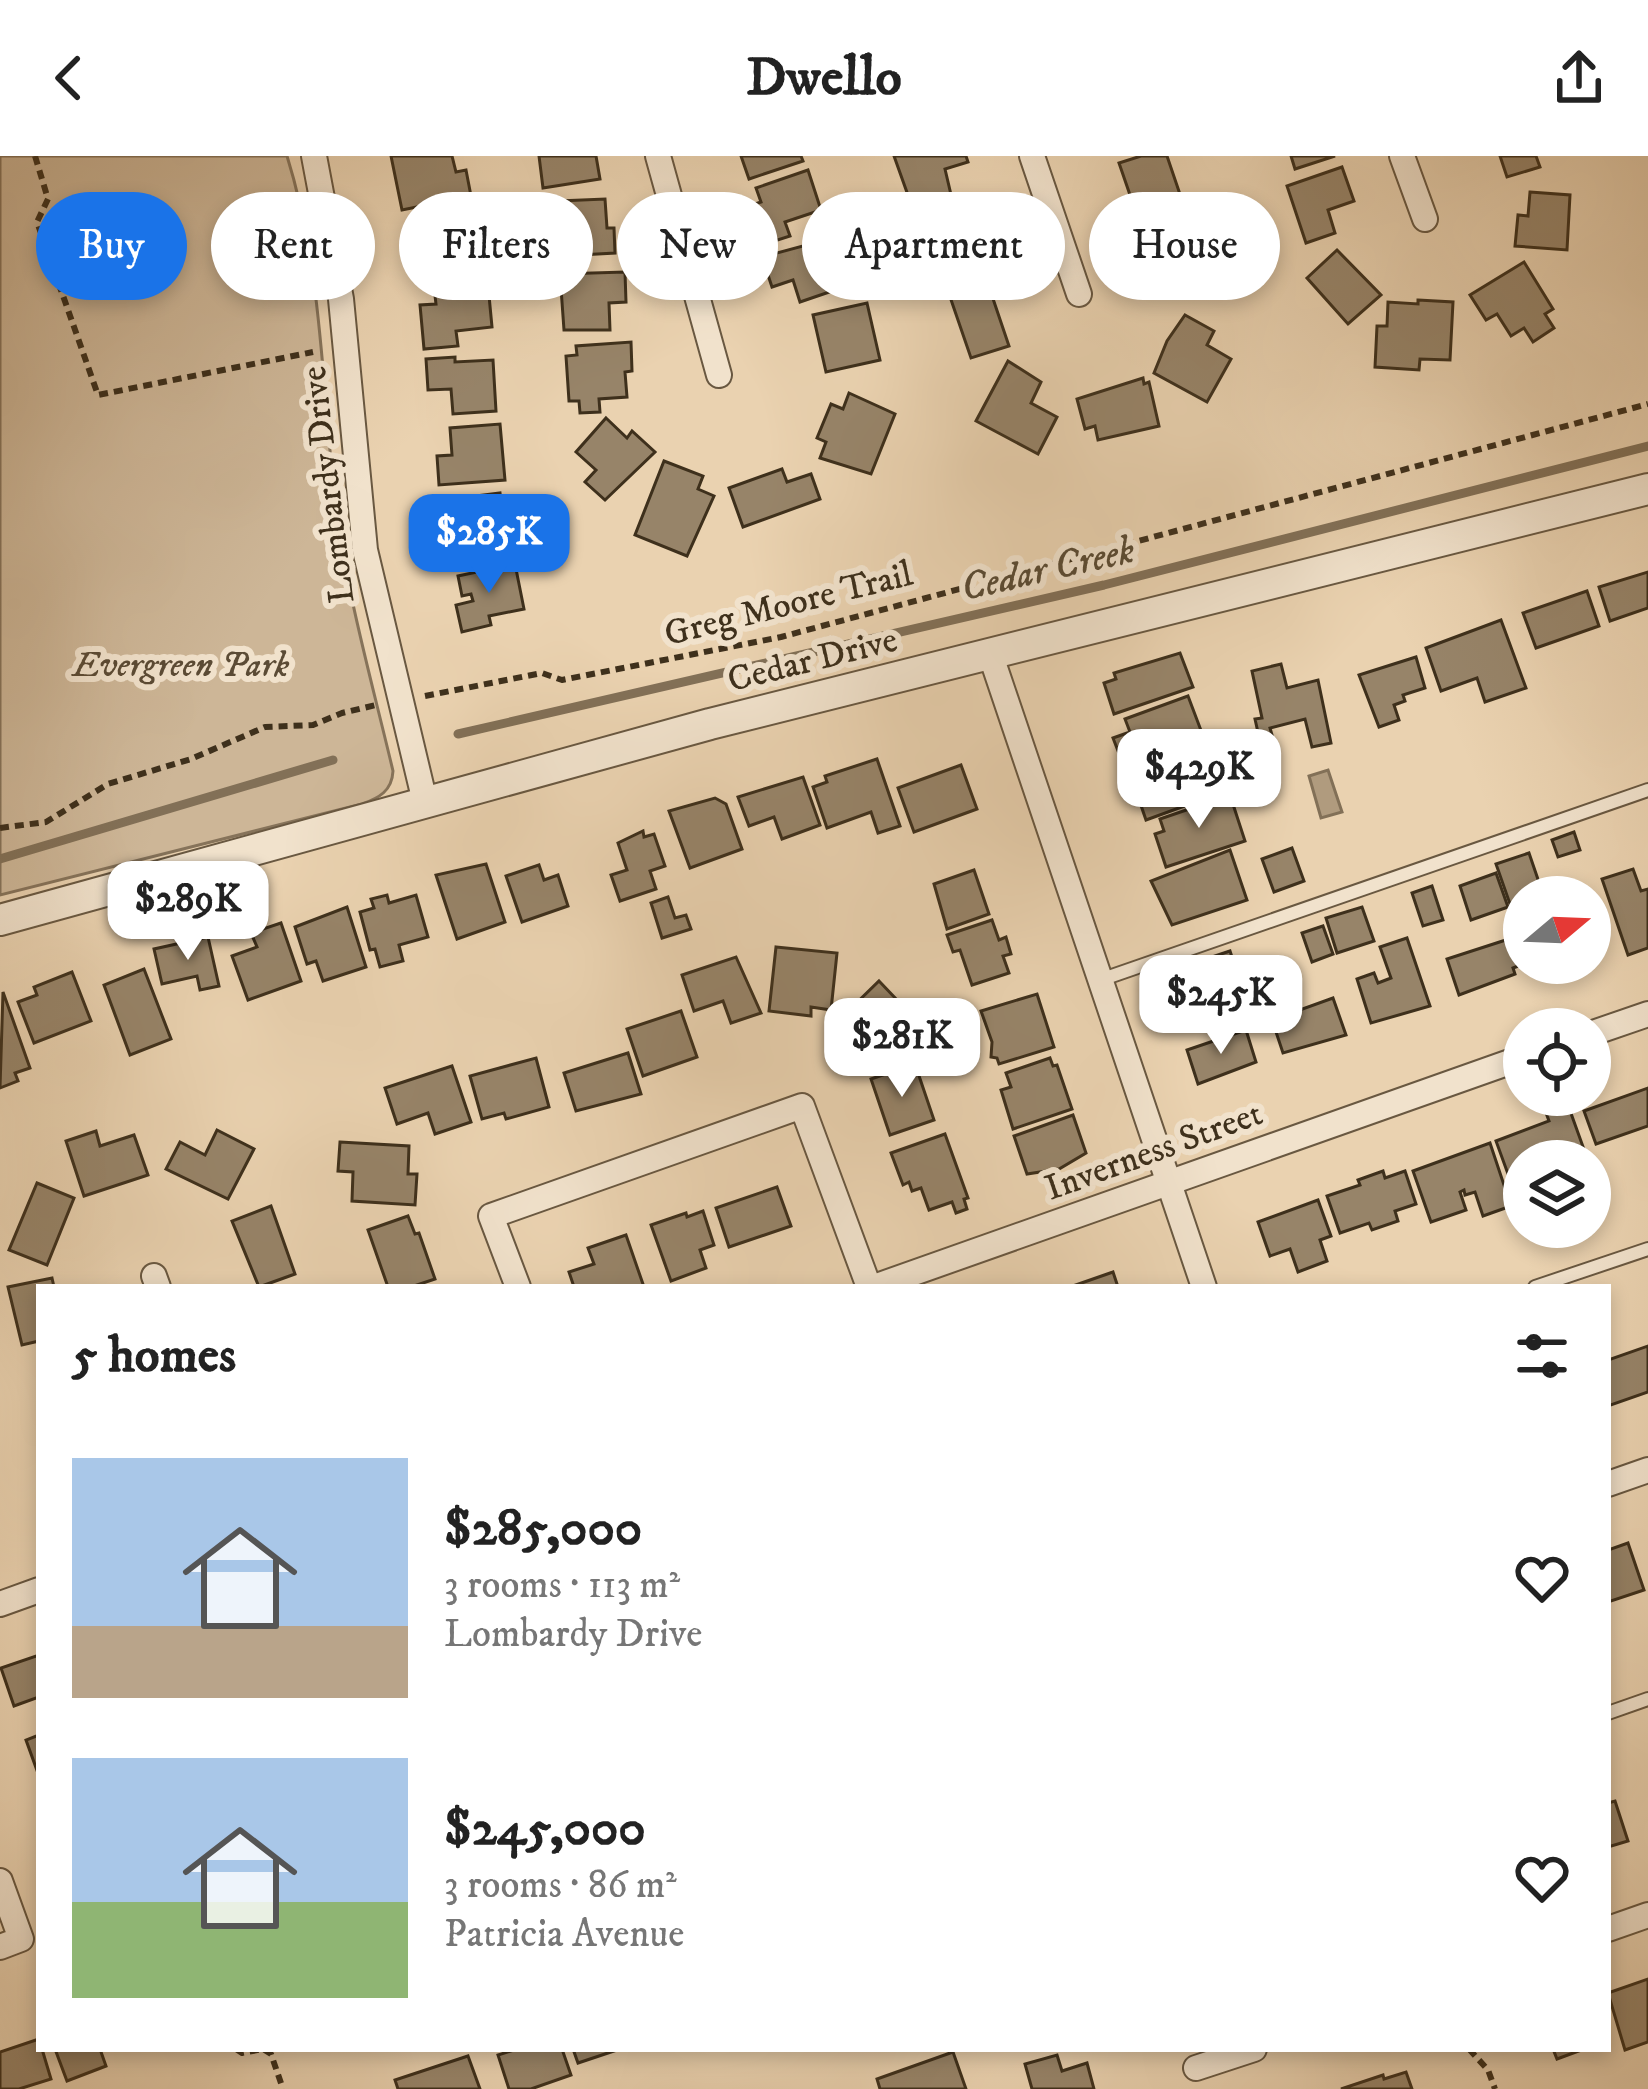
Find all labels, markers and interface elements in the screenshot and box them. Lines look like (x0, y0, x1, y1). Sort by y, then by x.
icon: back (36, 45, 102, 111)
text: Dwello (746, 45, 902, 112)
icon: share (1546, 45, 1612, 111)
chip: Buy (36, 192, 187, 300)
chip: Rent (211, 192, 375, 300)
chip: Filters (399, 192, 593, 300)
chip: New (617, 192, 778, 300)
chip: Apartment (802, 192, 1065, 300)
chip: House (1089, 192, 1280, 300)
street label: Lombardy Drive (292, 364, 365, 606)
pin: $285K (405, 494, 573, 596)
text: $285K (436, 508, 542, 557)
water label: Cedar Creek (956, 526, 1140, 613)
street label: Greg Moore Trail (660, 552, 918, 657)
street label: Cedar Drive (723, 618, 902, 703)
park label: Evergreen Park (71, 643, 289, 688)
pin: $429K (1115, 729, 1283, 831)
text: $429K (1144, 743, 1254, 792)
pin: $289K (104, 861, 272, 963)
text: $289K (135, 875, 241, 924)
north arrow (1503, 876, 1611, 984)
map controls (1503, 876, 1611, 1248)
pin: $245K (1137, 955, 1305, 1057)
text: $245K (1166, 969, 1276, 1018)
pin: $281K (818, 998, 986, 1100)
button: locate (1503, 1008, 1611, 1116)
text: $281K (851, 1012, 953, 1061)
street label: Inverness Street (1039, 1091, 1269, 1211)
button: layers (1503, 1140, 1611, 1248)
icon: filters (1509, 1323, 1575, 1389)
text: 5 homes (72, 1324, 236, 1388)
text: $285,000 (444, 1497, 642, 1561)
icon: home (168, 1506, 312, 1650)
icon: heart (1509, 1545, 1575, 1611)
text: 3 rooms · 113 m² (444, 1561, 680, 1610)
text: Lombardy Drive (444, 1610, 702, 1659)
text: $245,000 (444, 1797, 646, 1861)
icon: home (168, 1806, 312, 1950)
icon: heart (1509, 1845, 1575, 1911)
text: 3 rooms · 86 m² (444, 1861, 677, 1910)
text: Patricia Avenue (444, 1910, 685, 1959)

